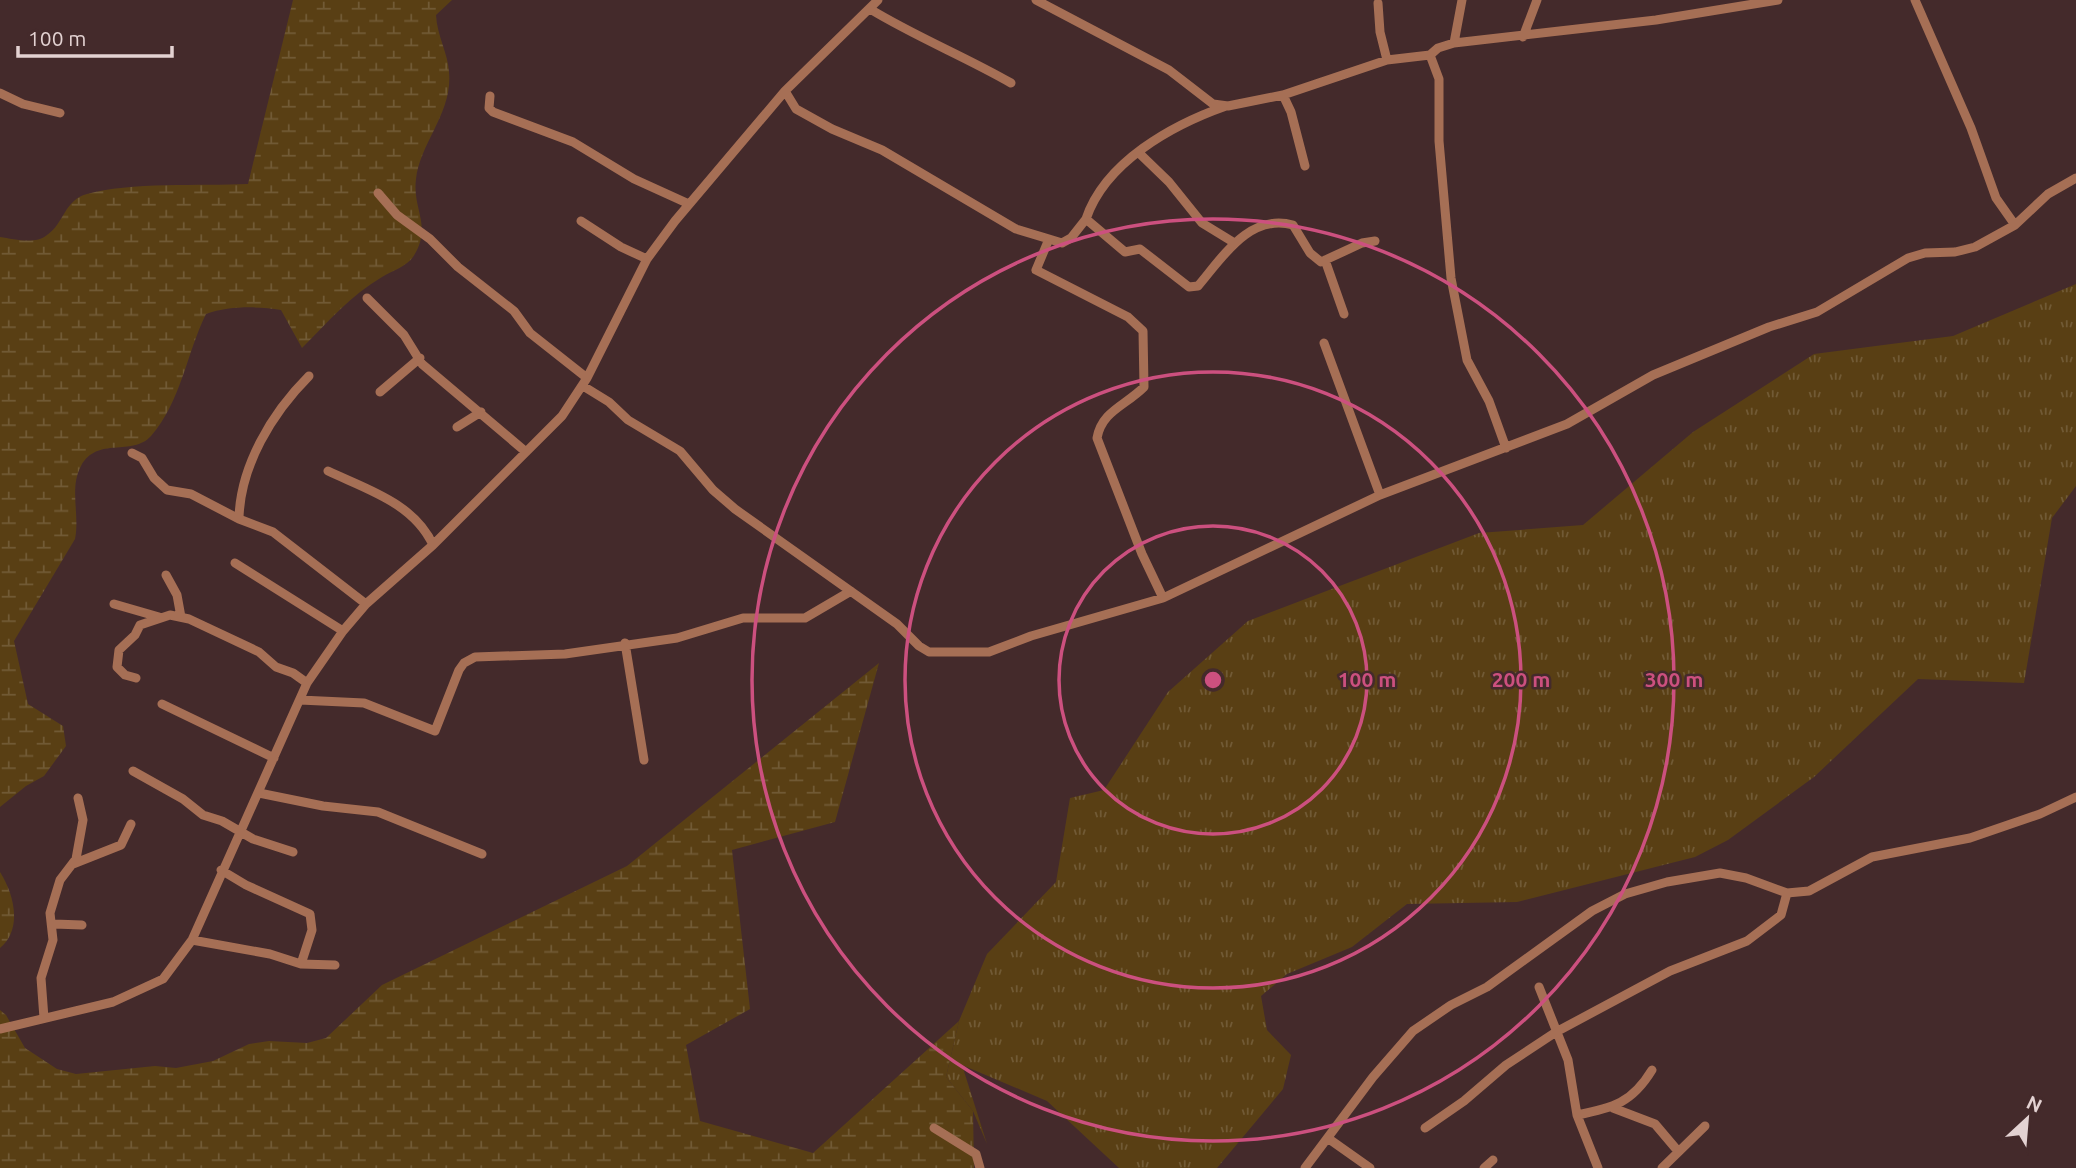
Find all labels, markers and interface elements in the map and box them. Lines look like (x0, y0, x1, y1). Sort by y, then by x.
scale bar (18, 14, 172, 58)
text: 100 m (28, 26, 86, 50)
text: 100 m (1338, 667, 1396, 691)
text: 200 m (1492, 667, 1550, 691)
text: 300 m (1645, 667, 1703, 691)
centre of rings (1201, 668, 1225, 692)
north arrow (1992, 1084, 2062, 1154)
text: N (2023, 1091, 2046, 1117)

